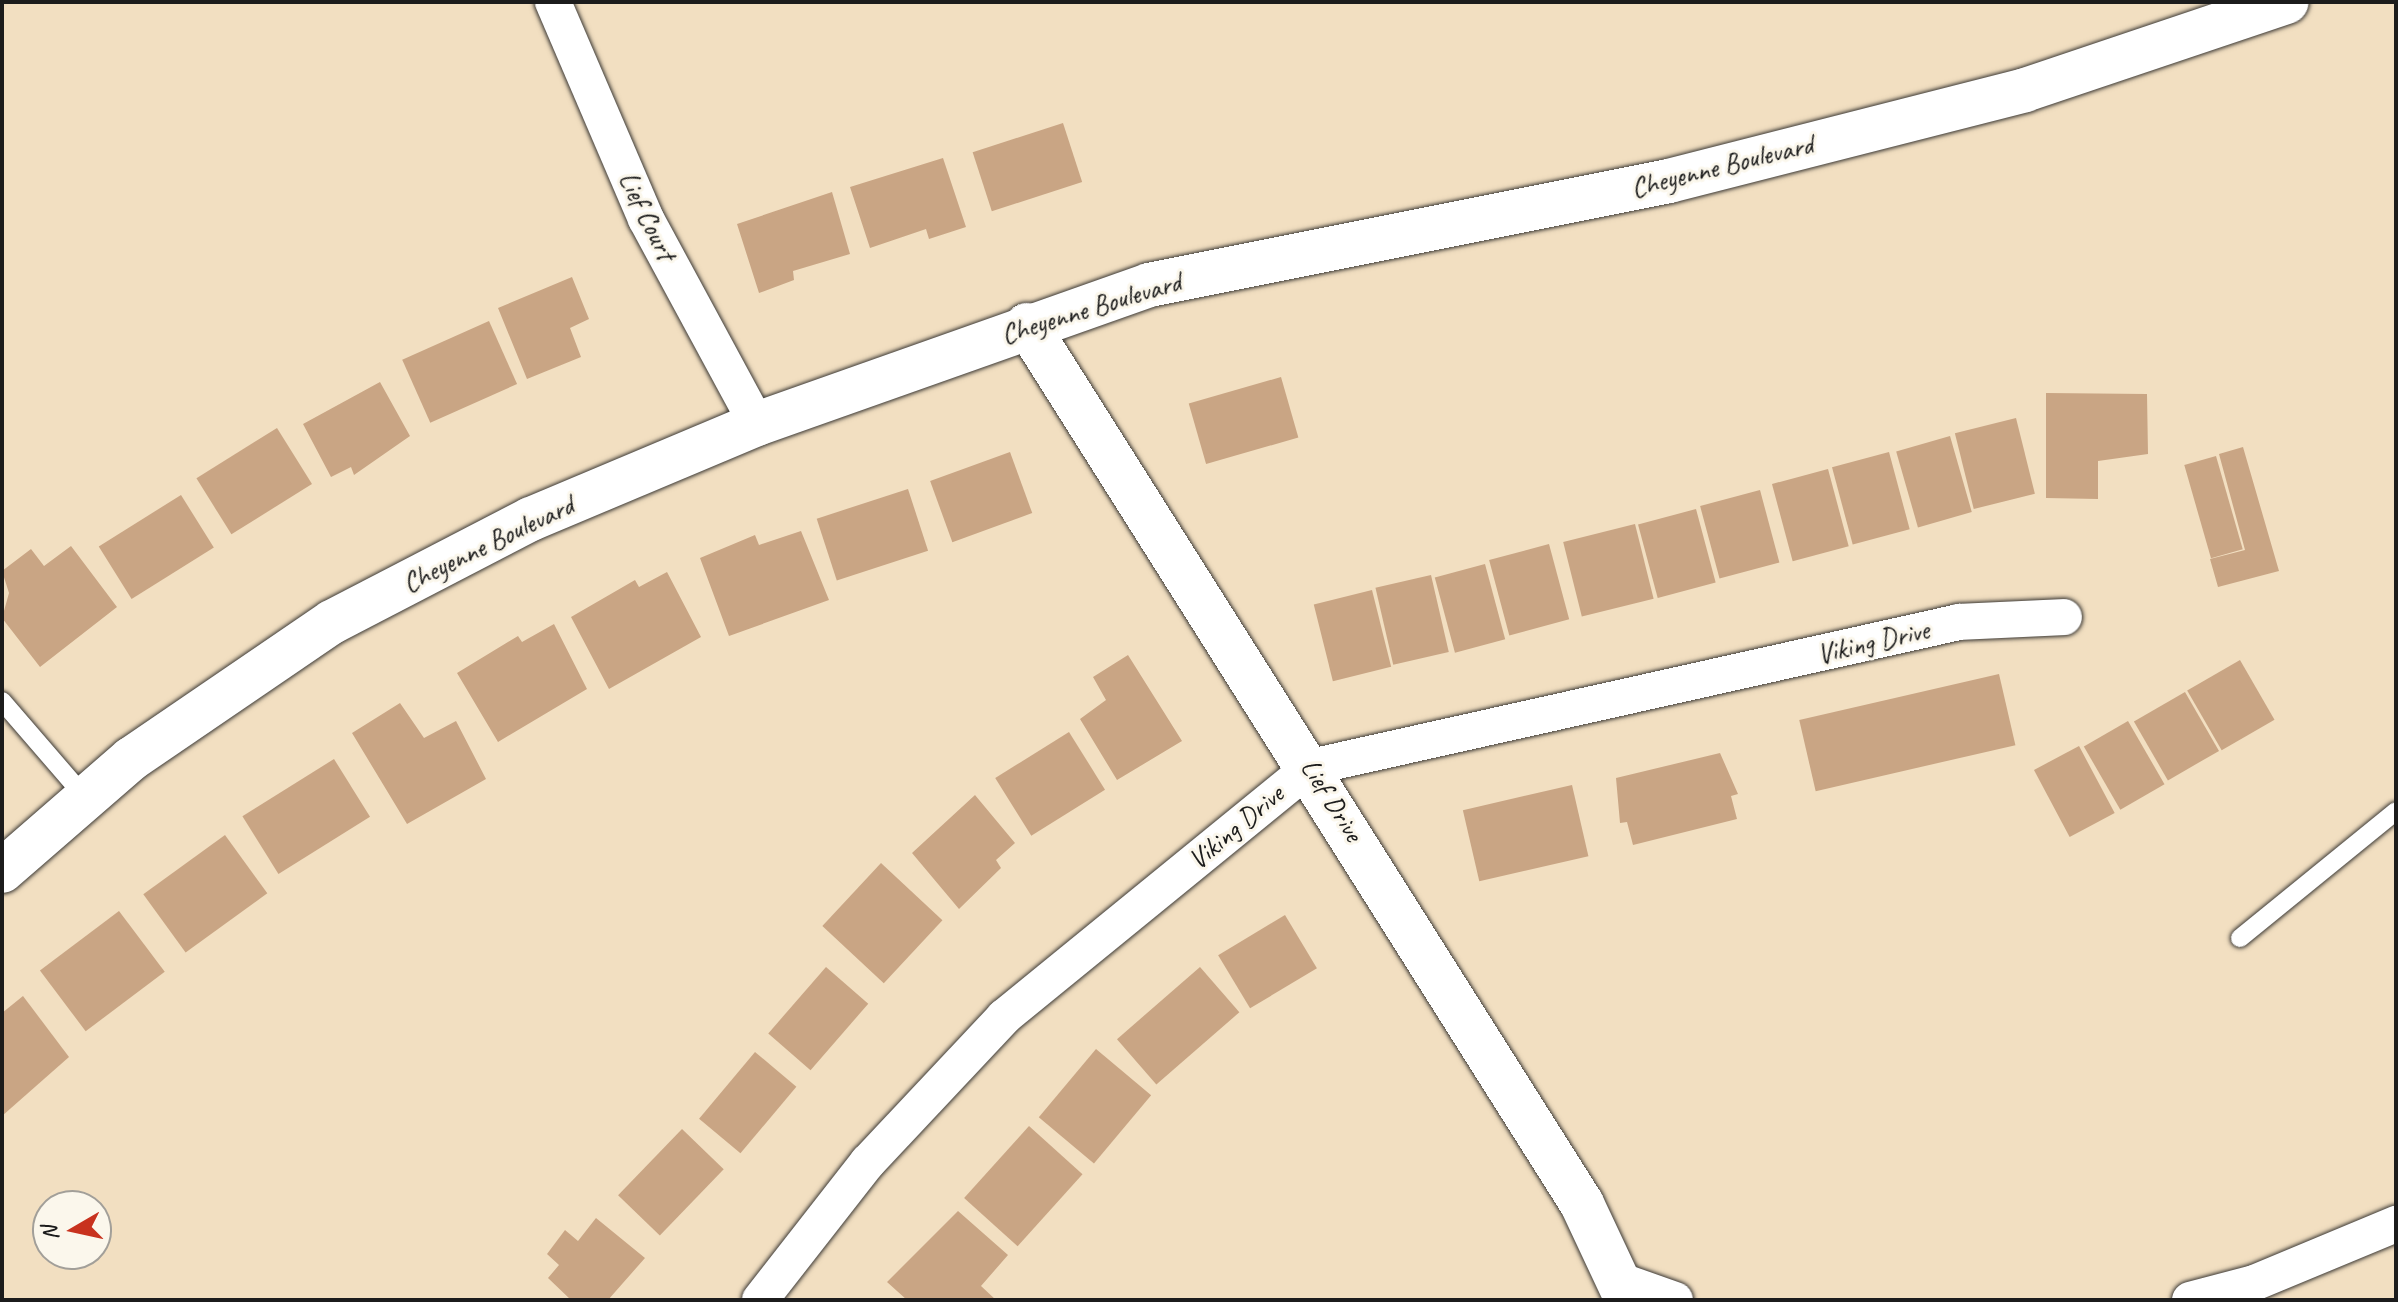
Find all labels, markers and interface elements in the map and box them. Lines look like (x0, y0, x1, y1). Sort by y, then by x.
street label: Cheyenne Boulevard (1628, 127, 1816, 205)
street label: Lief Court (611, 166, 683, 266)
street label: Cheyenne Boulevard (997, 265, 1185, 351)
street label: Cheyenne Boulevard (397, 488, 579, 600)
street label: Viking Drive (1814, 613, 1932, 671)
street label: Lief Drive (1293, 752, 1371, 848)
street label: Viking Drive (1182, 777, 1290, 877)
north arrow (32, 1190, 112, 1270)
text: N (35, 1225, 65, 1242)

